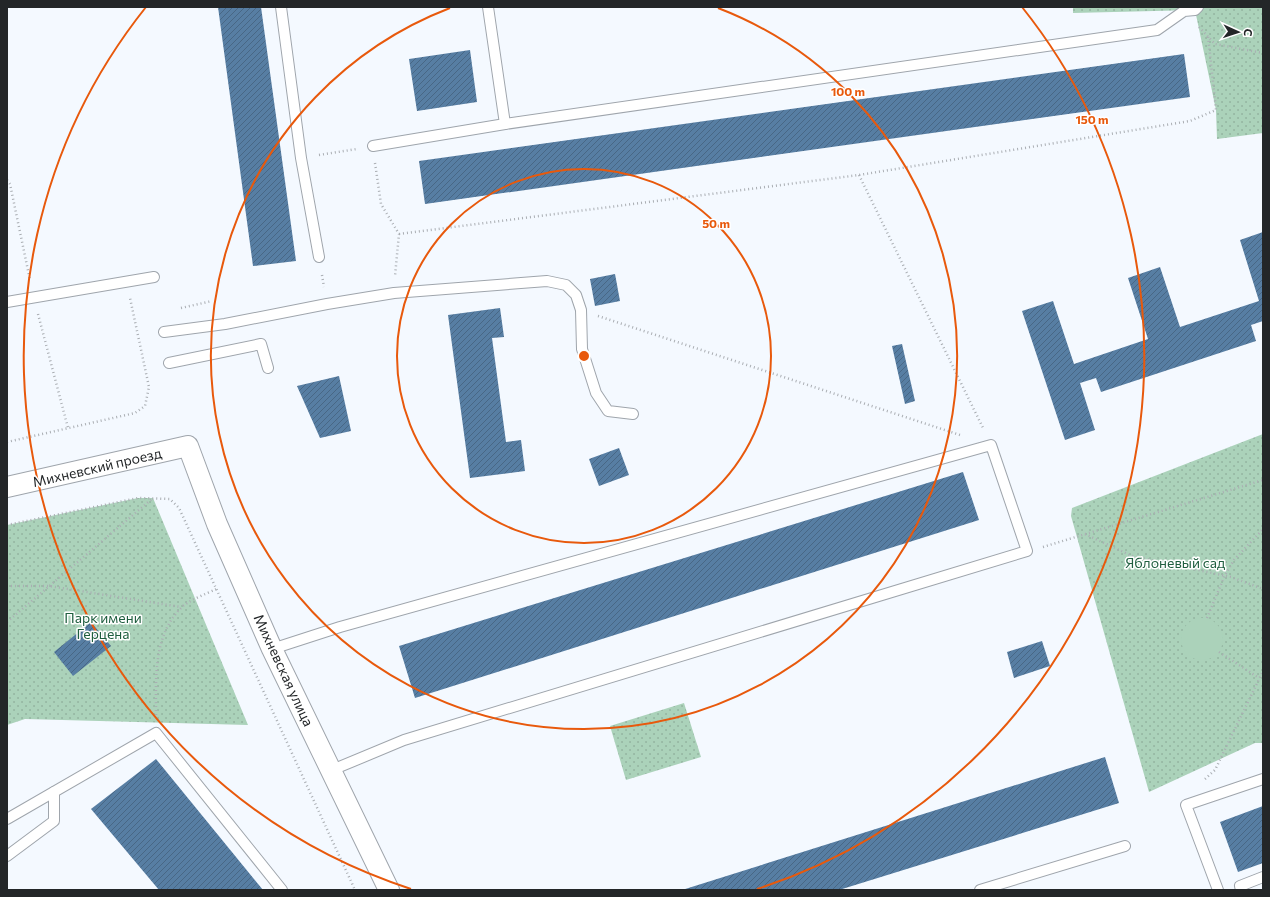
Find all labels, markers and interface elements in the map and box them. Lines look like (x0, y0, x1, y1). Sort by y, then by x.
north arrow (1218, 12, 1258, 52)
text: С (1242, 28, 1255, 37)
text: 100 m (831, 84, 865, 98)
text: 150 m (1075, 112, 1109, 126)
text: 50 m (702, 216, 730, 230)
centre of rings (577, 349, 591, 363)
street label: Михневский проезд (31, 444, 163, 490)
park label: Яблоневый сад (1125, 554, 1225, 571)
park label: Парк имени Герцена (64, 609, 142, 642)
street label: Михневская улица (251, 611, 317, 729)

